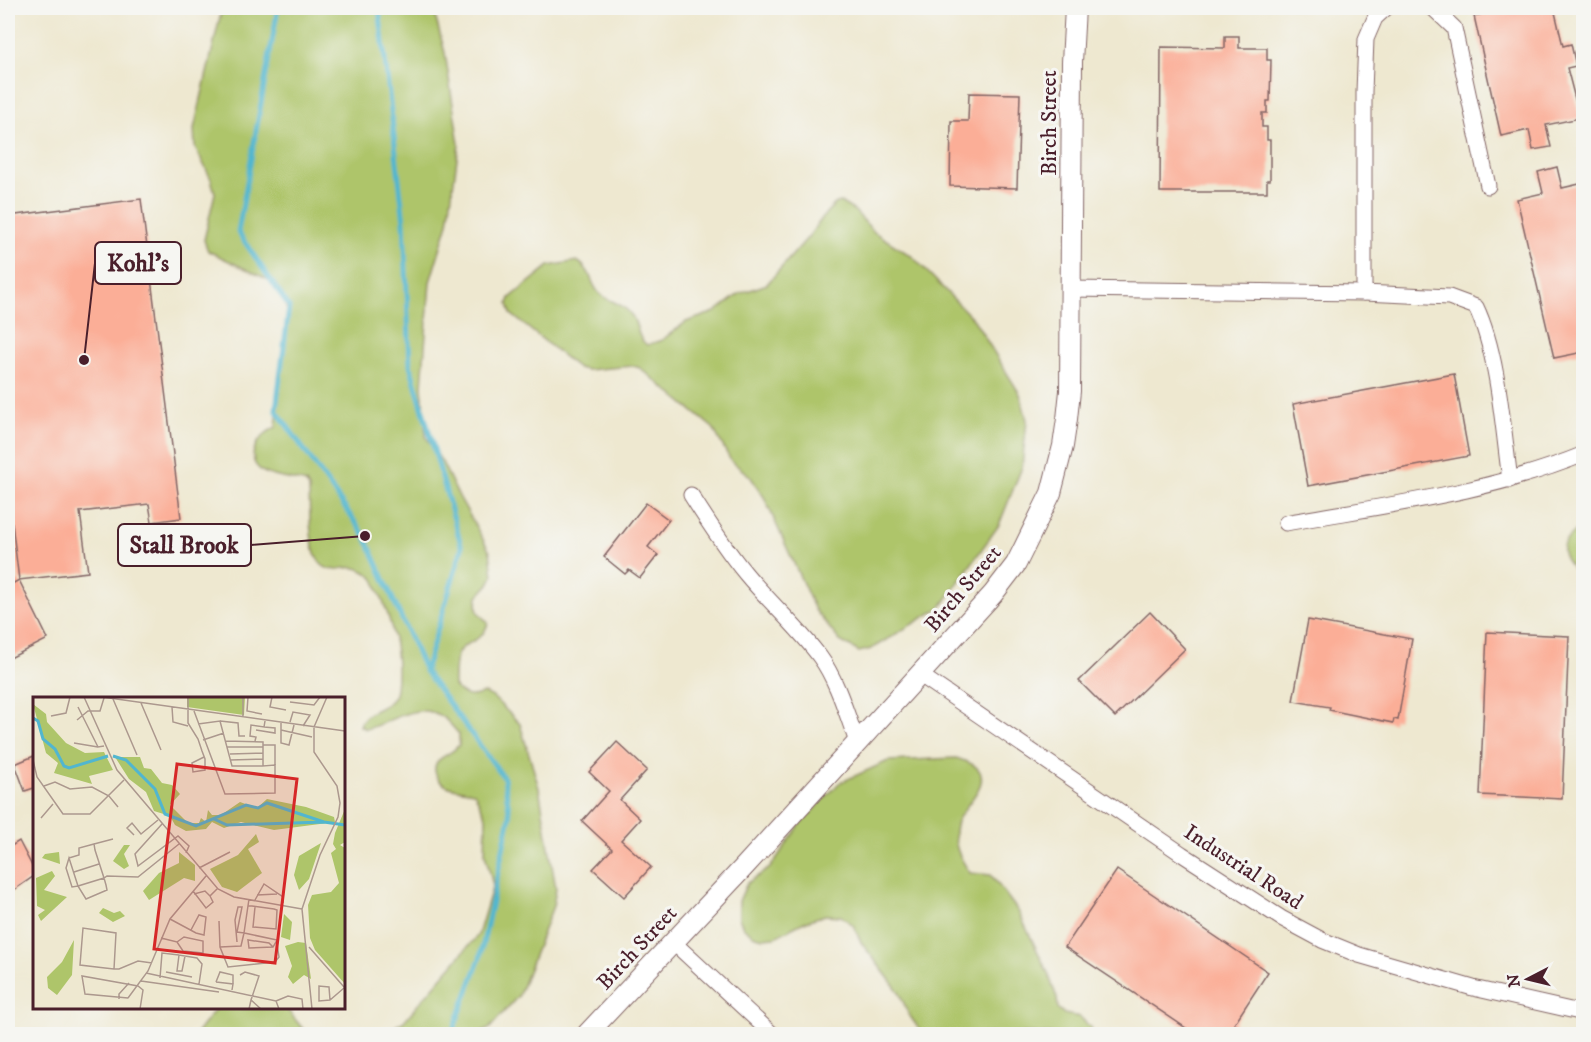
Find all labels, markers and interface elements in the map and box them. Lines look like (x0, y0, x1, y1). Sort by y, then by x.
street label: Birch Street (1036, 70, 1063, 176)
callout: Kohl's (95, 242, 181, 284)
text: Kohl's (107, 249, 169, 279)
callout: Stall Brook (118, 524, 251, 566)
text: Stall Brook (129, 531, 240, 561)
street label: Birch Street (919, 540, 1007, 638)
inset map (33, 697, 345, 1009)
street label: Industrial Road (1179, 819, 1308, 916)
street label: Birch Street (591, 900, 683, 996)
north arrow (1498, 949, 1558, 1009)
text: N (1503, 973, 1525, 988)

